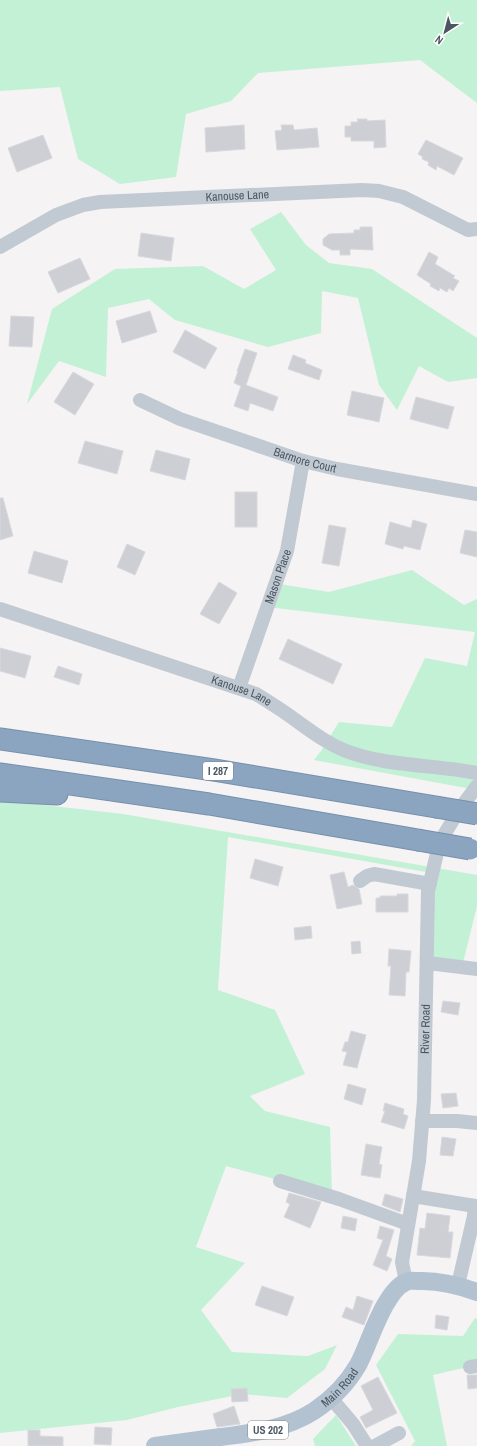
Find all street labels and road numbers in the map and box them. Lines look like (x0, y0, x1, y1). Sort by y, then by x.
street label: Kanouse Lane (205, 186, 269, 205)
street label: Barmore Court (271, 444, 338, 477)
street label: Mason Place (261, 547, 295, 606)
street label: Kanouse Lane (209, 672, 275, 710)
road number: I 287 (203, 762, 233, 780)
street label: River Road (417, 1004, 434, 1054)
street label: Main Road (318, 1365, 362, 1411)
road number: US 202 (248, 1421, 288, 1439)

